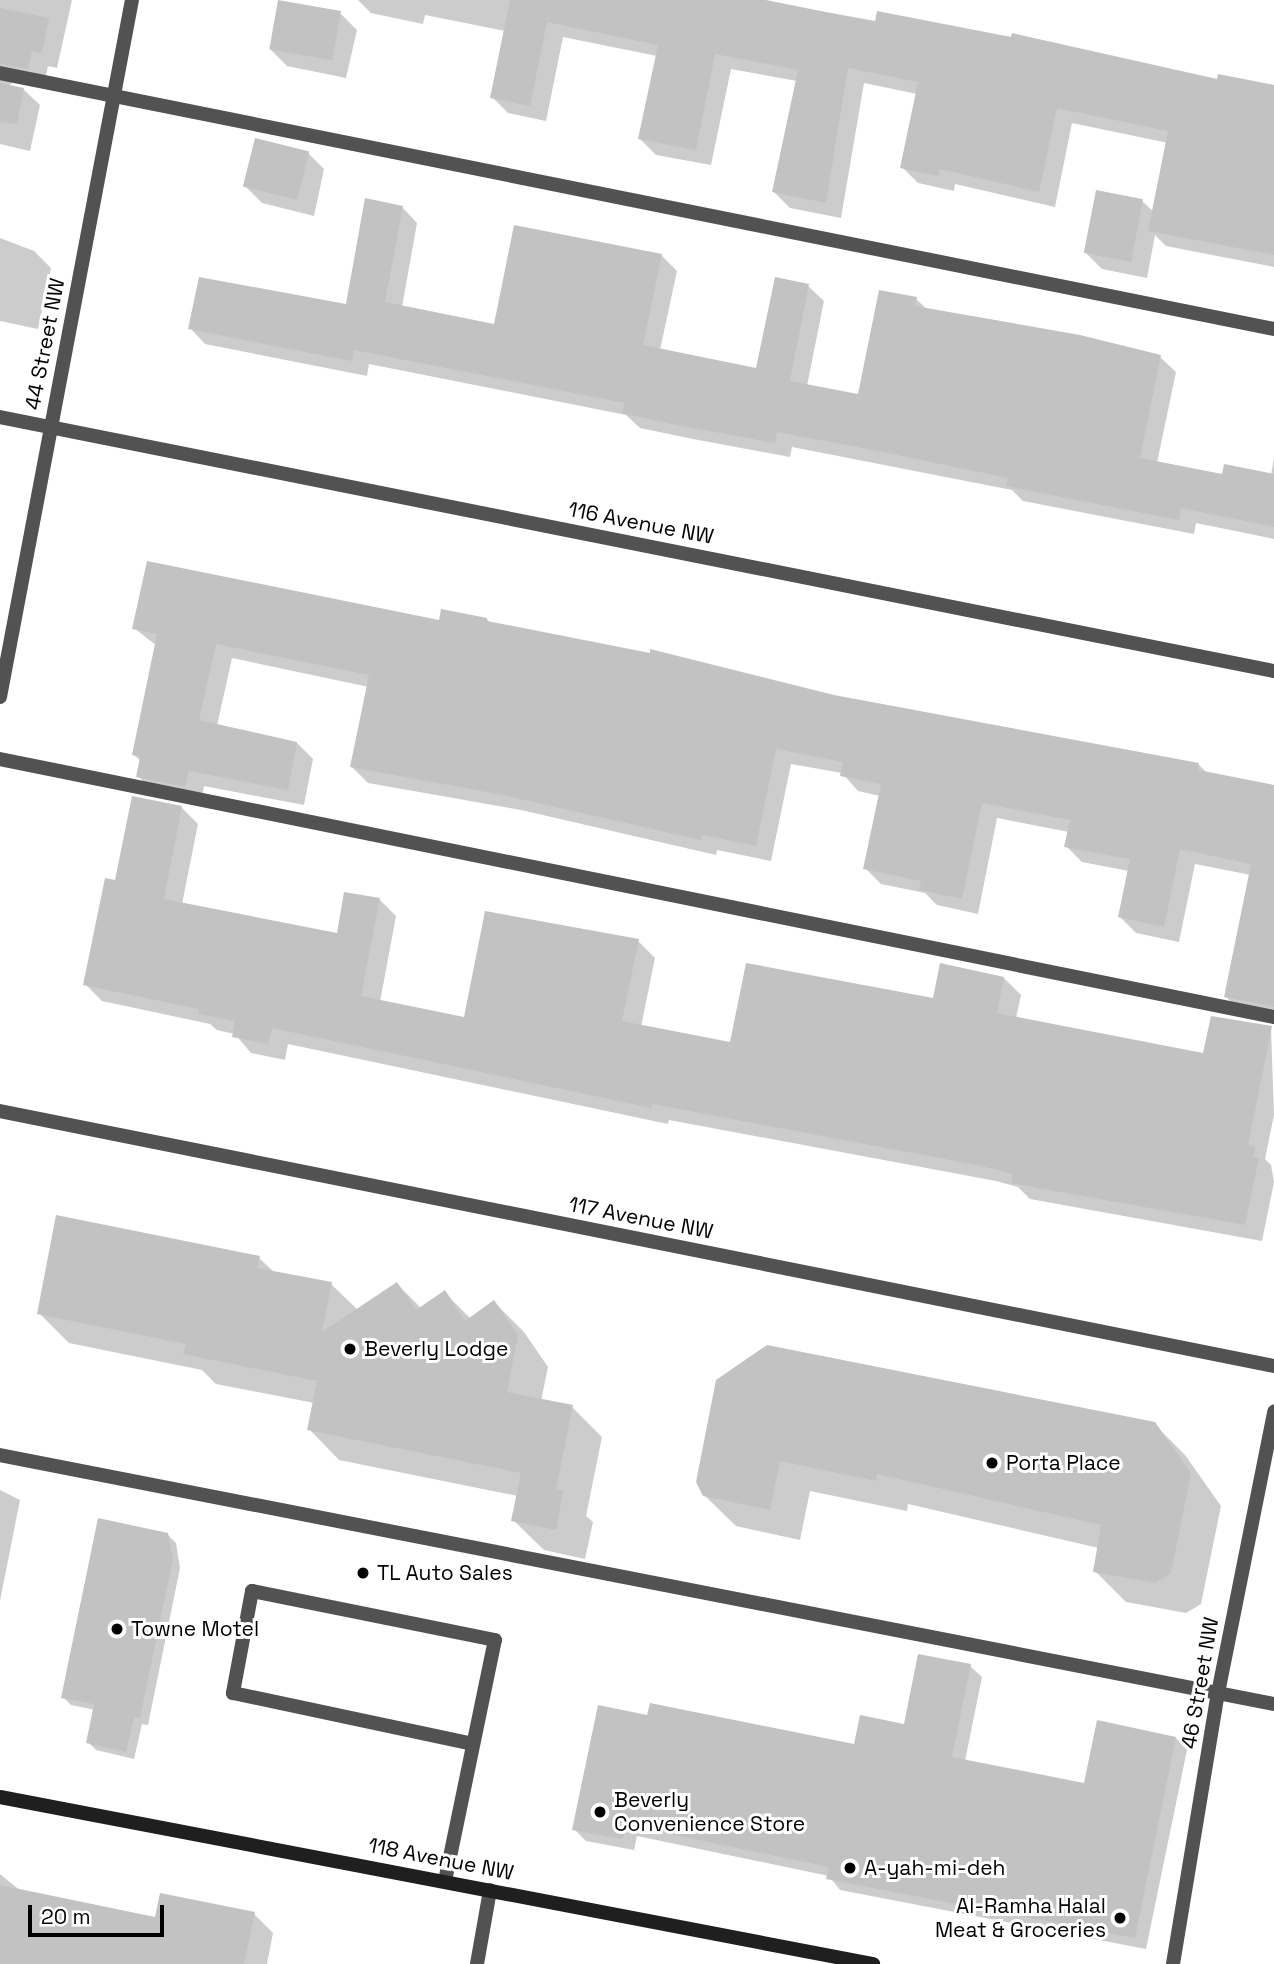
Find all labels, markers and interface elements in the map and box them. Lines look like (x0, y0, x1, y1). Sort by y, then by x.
street label: 44 Street NW (20, 276, 70, 412)
street label: 116 Avenue NW (566, 497, 716, 549)
street label: 117 Avenue NW (567, 1192, 715, 1244)
place label: Beverly Lodge (364, 1336, 508, 1362)
marker: Beverly Lodge (342, 1341, 358, 1357)
place label: Porta Place (1006, 1450, 1121, 1476)
marker: Porta Place (984, 1455, 1000, 1471)
place label: TL Auto Sales (377, 1560, 514, 1586)
marker: TL Auto Sales (355, 1565, 371, 1581)
street label: 46 Street NW (1176, 1615, 1224, 1751)
place label: Towne Motel (131, 1616, 259, 1642)
marker: Towne Motel (109, 1621, 125, 1637)
place label: Beverly Convenience Store (614, 1787, 805, 1837)
marker: Beverly Convenience Store (592, 1804, 608, 1820)
street label: 118 Avenue NW (366, 1833, 516, 1885)
place label: A-yah-mi-deh (864, 1855, 1005, 1881)
marker: A-yah-mi-deh (842, 1860, 858, 1876)
scale bar (32, 1890, 168, 1934)
place label: Al-Ramha Halal Meat & Groceries (935, 1893, 1106, 1943)
text: 20 m (41, 1903, 91, 1930)
marker: Al-Ramha Halal Meat & Groceries (1112, 1910, 1128, 1926)

